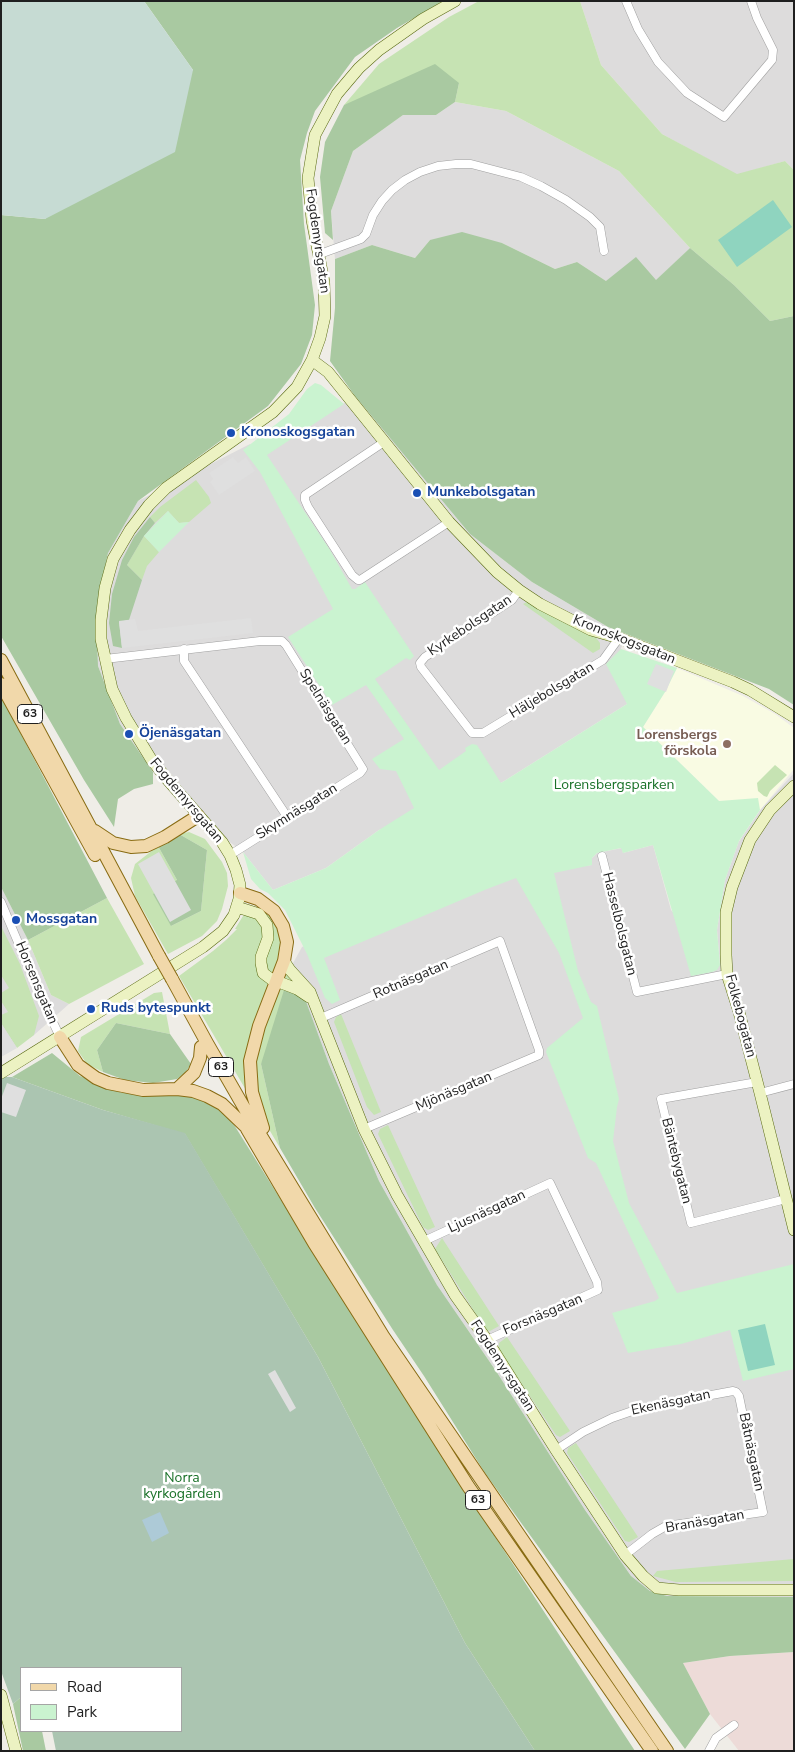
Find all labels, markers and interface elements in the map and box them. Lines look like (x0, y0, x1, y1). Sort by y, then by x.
street label: Fogdemyrsgatan (301, 188, 333, 294)
place label: Kronoskogsgatan (241, 425, 355, 441)
marker: Kronoskogsgatan (225, 427, 237, 439)
place label: Munkebolsgatan (427, 485, 535, 501)
marker: Munkebolsgatan (411, 487, 423, 499)
street label: Kyrkebolsgatan (425, 592, 515, 660)
street label: Kronoskogsgatan (570, 612, 678, 668)
street label: Häljebolsgatan (507, 659, 597, 723)
street label: Spelnäsgatan (295, 666, 355, 748)
road number: 63 (18, 704, 42, 724)
place label: Öjenäsgatan (139, 726, 221, 742)
marker: Öjenäsgatan (123, 728, 135, 740)
place label: Lorensbergs förskola (637, 728, 717, 760)
marker: Lorensbergs förskola (721, 738, 733, 750)
street label: Fogdemyrsgatan (146, 755, 226, 847)
park label: Lorensbergsparken (554, 778, 674, 794)
street label: Skymnäsgatan (253, 780, 341, 844)
street label: Hasselbolsgatan (598, 871, 640, 977)
place label: Mossgatan (26, 912, 97, 928)
marker: Mossgatan (10, 914, 22, 926)
street label: Horsensgatan (11, 939, 61, 1027)
street label: Rotnäsgatan (371, 957, 451, 1003)
street label: Folkebogatan (721, 973, 759, 1059)
place label: Ruds bytespunkt (101, 1001, 211, 1017)
marker: Ruds bytespunkt (85, 1003, 97, 1015)
road number: 63 (208, 1058, 234, 1076)
street label: Mjönäsgatan (413, 1068, 495, 1116)
street label: Bäntebygatan (657, 1116, 695, 1206)
street label: Ljusnäsgatan (446, 1187, 528, 1237)
street label: Forsnäsgatan (501, 1291, 585, 1339)
street label: Fogdemyrsgatan (466, 1317, 538, 1415)
street label: Ekenäsgatan (630, 1386, 712, 1420)
street label: Båtnäsgatan (734, 1411, 768, 1493)
park label: Norra kyrkogården (143, 1471, 221, 1504)
road number: 63 (466, 1490, 490, 1510)
street label: Branäsgatan (664, 1507, 746, 1537)
legend (20, 1667, 182, 1732)
text: Road (67, 1677, 102, 1697)
text: Park (67, 1702, 97, 1722)

